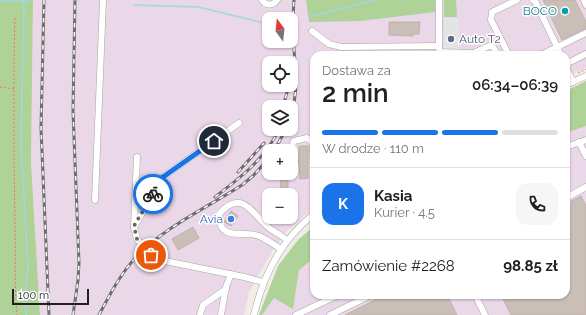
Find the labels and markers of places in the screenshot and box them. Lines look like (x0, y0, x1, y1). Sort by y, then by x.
place label: BOCO (523, 4, 557, 18)
marker: BOCO (560, 6, 570, 16)
place label: Auto T2 (459, 32, 501, 46)
marker: Auto T2 (446, 34, 456, 44)
pin (197, 124, 231, 158)
place label: Avia (200, 212, 223, 226)
marker: Avia (226, 214, 236, 224)
pin (134, 238, 168, 272)

